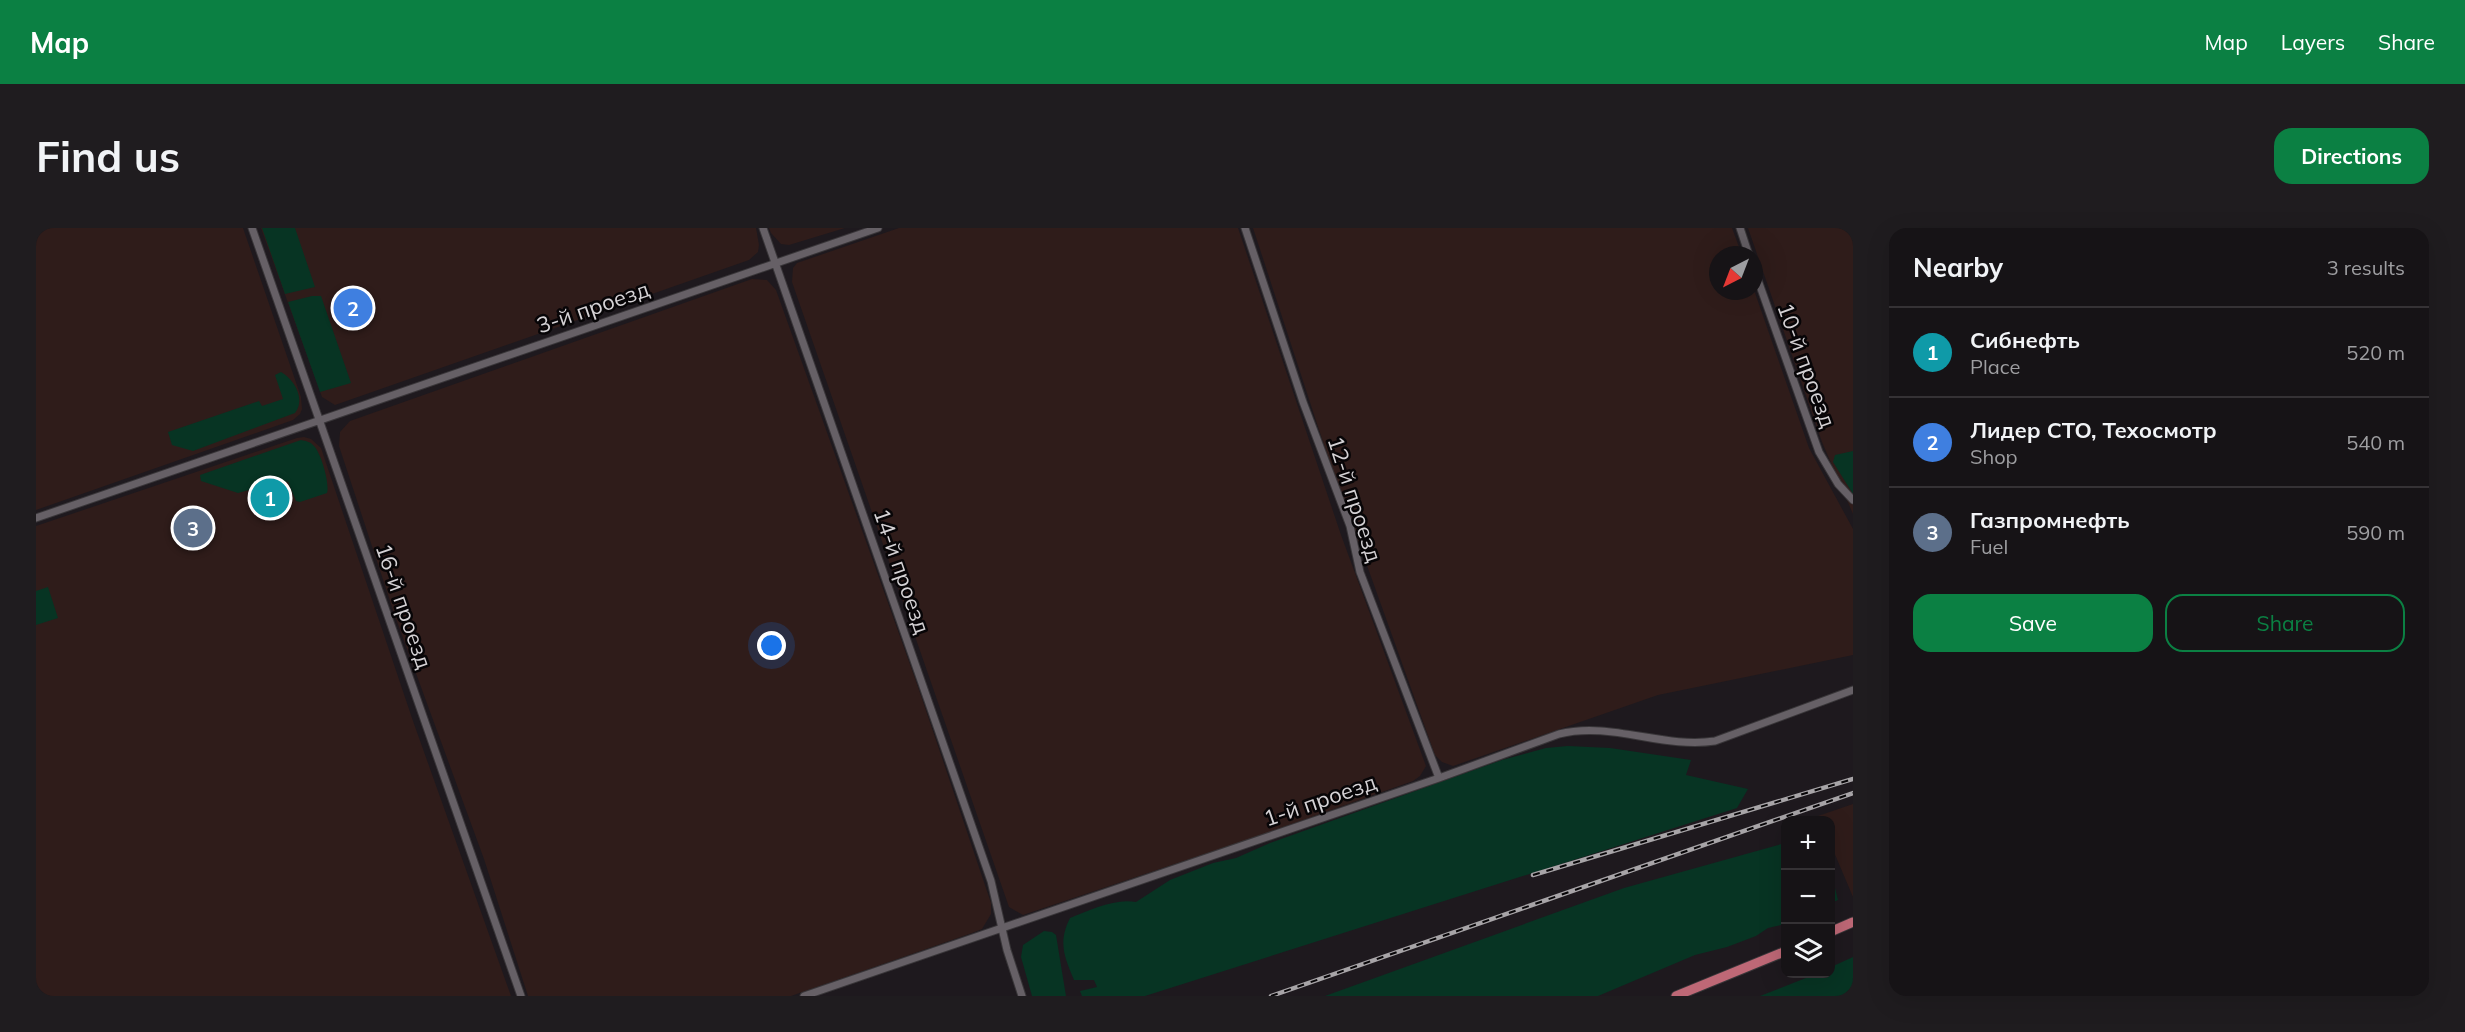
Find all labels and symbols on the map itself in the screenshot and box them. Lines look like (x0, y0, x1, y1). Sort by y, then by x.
north arrow (1709, 246, 1763, 300)
street label: 3-й проезд (533, 275, 653, 339)
pin: 2 (334, 286, 372, 331)
street label: 10-й проезд (1771, 299, 1843, 431)
street label: 12-й проезд (1321, 432, 1389, 566)
pin: 1 (250, 476, 290, 520)
street label: 14-й проезд (867, 505, 937, 637)
pin: 3 (174, 506, 212, 550)
street label: 16-й проезд (369, 540, 439, 672)
your location (757, 631, 786, 660)
street label: 1-й проезд (1260, 768, 1380, 832)

